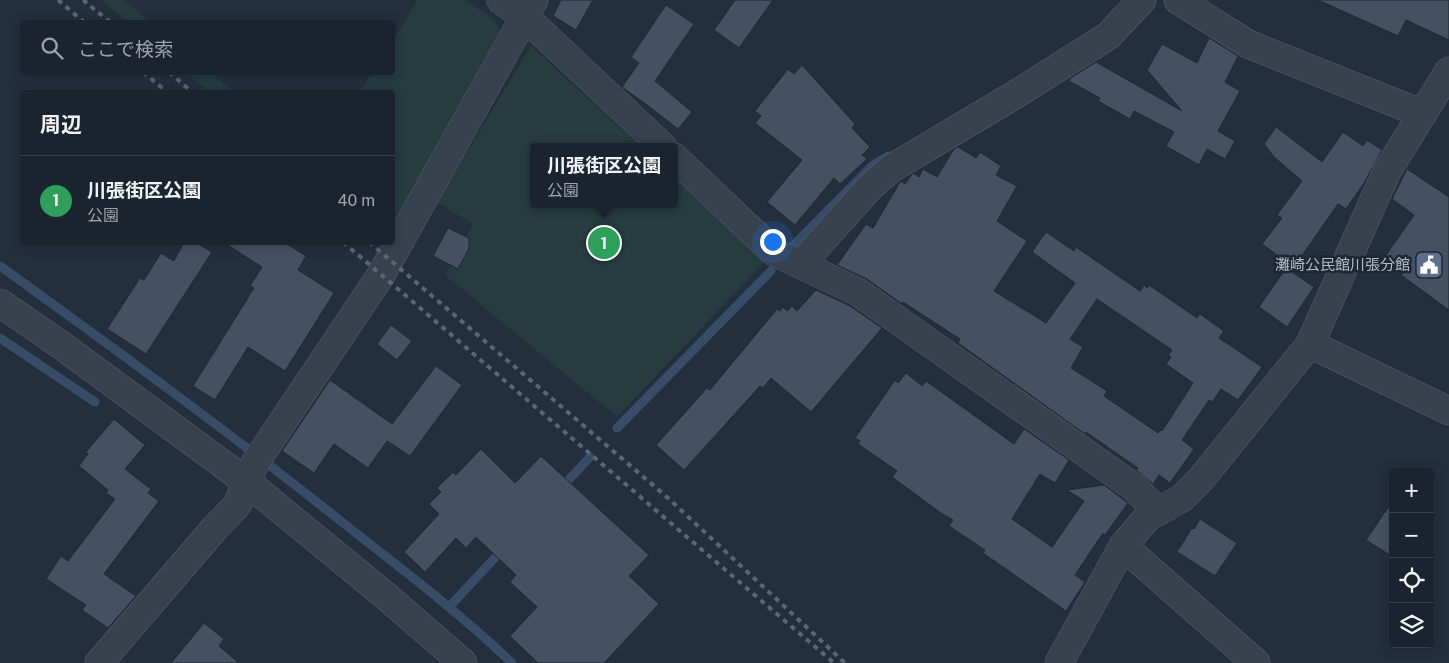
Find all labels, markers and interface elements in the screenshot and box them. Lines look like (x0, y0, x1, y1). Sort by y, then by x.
search box (20, 20, 395, 75)
icon: search (38, 34, 66, 62)
text: ここで検索 (78, 38, 173, 60)
text: 周辺 (40, 112, 82, 137)
popup (530, 143, 678, 208)
text: 川張街区公園 (547, 154, 661, 176)
text: 川張街区公園 (87, 179, 201, 201)
text: 公園 (547, 181, 579, 200)
text: 1 (53, 191, 59, 210)
text: 40 m (337, 191, 375, 210)
text: 公園 (87, 206, 119, 225)
pin: 1 (588, 224, 620, 262)
your location (760, 229, 786, 255)
public building icon: 灘崎公民館川張分館 (1414, 250, 1444, 280)
place label: 灘崎公民館川張分館 (1275, 256, 1410, 273)
map controls (1389, 468, 1434, 648)
button: + (1389, 468, 1434, 513)
button: − (1389, 513, 1434, 558)
button: locate (1389, 558, 1434, 603)
button: layers (1389, 603, 1434, 648)

